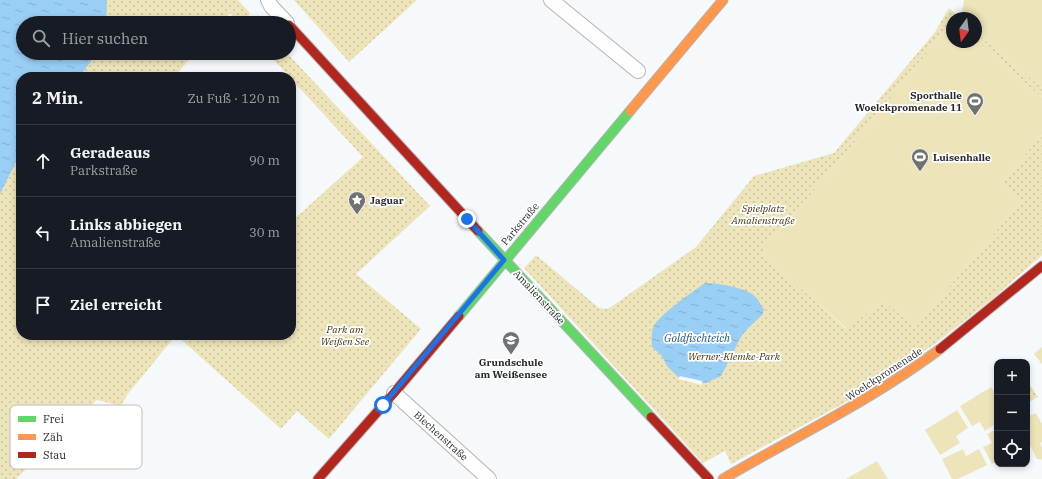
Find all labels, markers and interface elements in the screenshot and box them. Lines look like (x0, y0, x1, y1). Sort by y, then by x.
north arrow (946, 12, 982, 48)
search box (16, 16, 296, 60)
icon: search (30, 27, 52, 49)
text: Hier suchen (62, 29, 148, 48)
text: 2 Min. (32, 87, 83, 109)
place label: Sporthalle Woelckpromenade 11 (855, 89, 962, 114)
text: Zu Fuß · 120 m (187, 90, 280, 107)
sports icon: Sporthalle Woelckpromenade 11 (965, 91, 985, 116)
text: Geradeaus (70, 143, 150, 162)
sports icon: Luisenhalle (910, 147, 930, 172)
icon: ahead (32, 150, 54, 172)
place label: Luisenhalle (933, 151, 991, 164)
text: 90 m (249, 152, 280, 169)
text: Parkstraße (70, 162, 137, 179)
place icon: Jaguar (347, 190, 367, 215)
place label: Jaguar (370, 194, 404, 207)
street label: Parkstraße (498, 200, 542, 248)
park label: Spielplatz Amalienstraße (730, 202, 795, 227)
route end (458, 210, 476, 228)
text: Links abbiegen (70, 215, 182, 234)
icon: left (32, 222, 54, 244)
text: 30 m (249, 224, 280, 241)
text: Amalienstraße (70, 234, 161, 251)
street label: Amalienstraße (510, 267, 568, 327)
icon: arrive (32, 294, 54, 316)
text: Ziel erreicht (70, 295, 162, 314)
park label: Park am Weißen See (321, 323, 370, 348)
school or university icon: Grundschule am Weißensee (501, 330, 521, 355)
water label: Goldfischteich (664, 331, 730, 345)
street label: Woelckpromenade (843, 344, 925, 404)
park label: Werner-Klemke-Park (688, 350, 781, 363)
place label: Grundschule am Weißensee (475, 356, 548, 381)
map controls (994, 359, 1030, 467)
button: + (994, 359, 1030, 395)
button: − (994, 395, 1030, 431)
route start (374, 396, 392, 414)
legend (10, 405, 142, 469)
street label: Blechenstraße (411, 408, 471, 464)
text: Frei (43, 412, 64, 426)
text: Zäh (43, 430, 63, 444)
button: locate (994, 431, 1030, 467)
text: Stau (43, 448, 66, 462)

